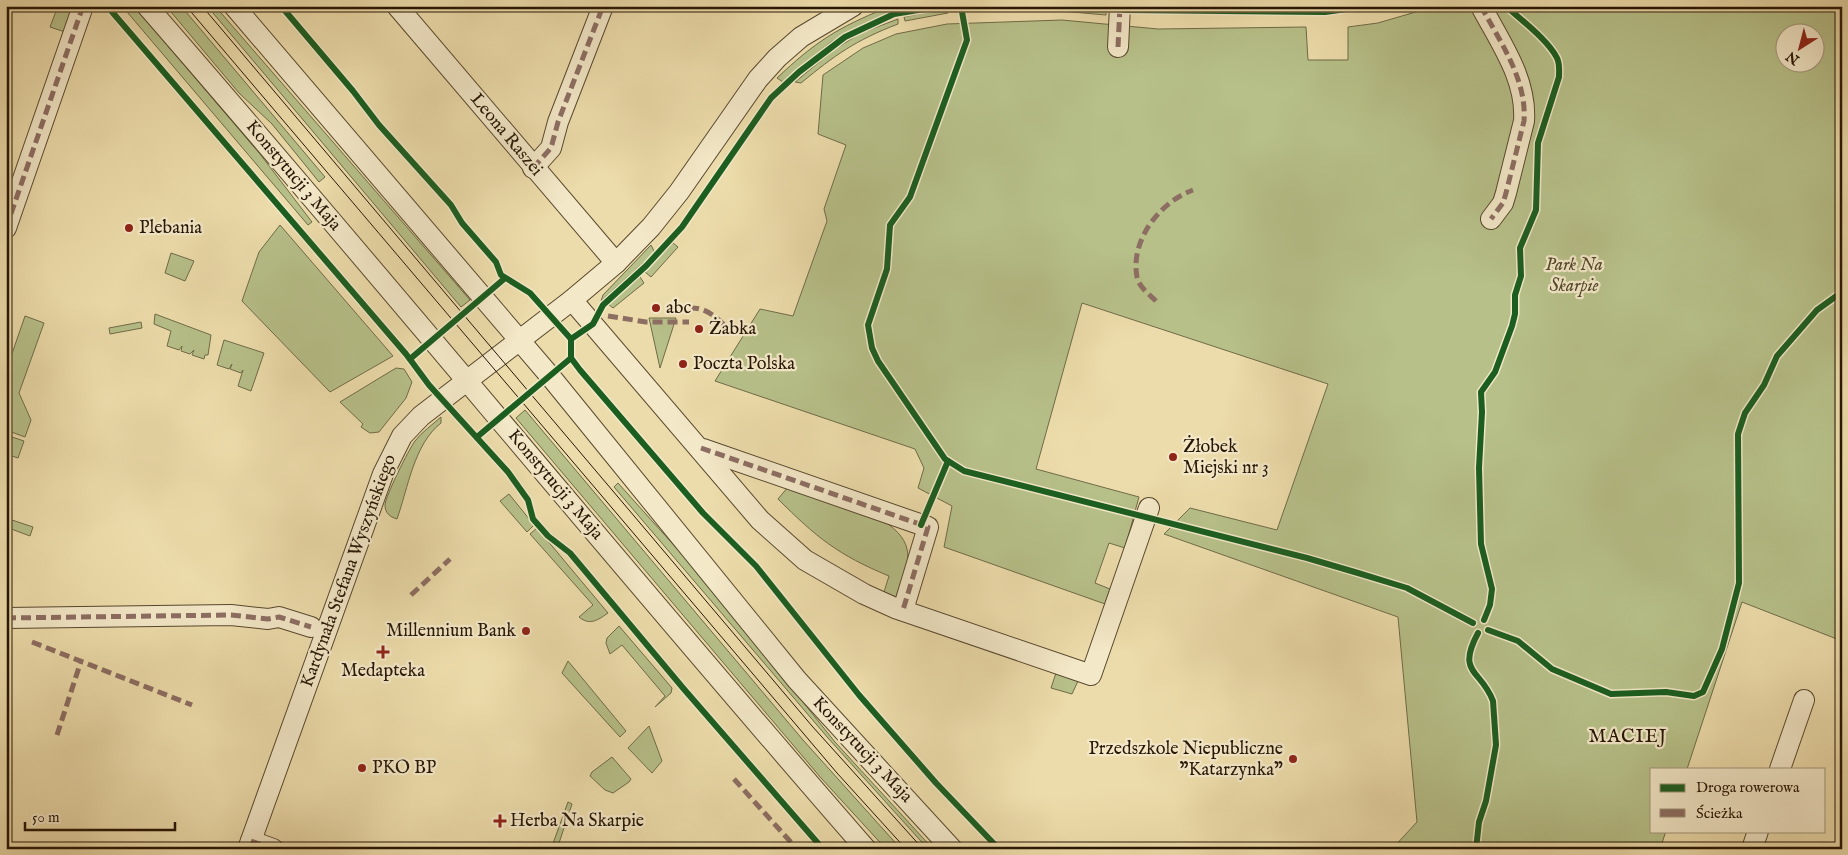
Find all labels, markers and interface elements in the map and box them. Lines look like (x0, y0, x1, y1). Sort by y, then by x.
north arrow (1776, 22, 1826, 72)
text: N (1783, 47, 1804, 69)
street label: Leona Raszei (465, 89, 547, 181)
street label: Konstytucji 3 Maja (240, 116, 346, 236)
place label: Plebania (139, 217, 202, 240)
marker: Plebania (123, 222, 135, 234)
park label: Park Na Skarpie (1545, 254, 1603, 298)
place label: abc (666, 297, 691, 320)
marker: abc (650, 302, 662, 314)
place label: Żabka (709, 317, 757, 341)
marker: Żabka (693, 323, 705, 335)
place label: Poczta Polska (693, 353, 795, 376)
marker: Poczta Polska (677, 358, 689, 370)
street label: Konstytucji 3 Maja (502, 425, 608, 545)
place label: Żłobek Miejski nr 3 (1183, 435, 1269, 480)
street label: Kardynała Stefana Wyszyńskiego (296, 451, 402, 691)
marker: Żłobek Miejski nr 3 (1167, 451, 1179, 463)
place label: Millennium Bank (386, 620, 516, 643)
marker: Millennium Bank (520, 625, 532, 637)
marker: Medapteka (377, 646, 389, 658)
place label: Medapteka (341, 660, 425, 683)
street label: Konstytucji 3 Maja (807, 692, 917, 808)
district label: MACIEJ (1589, 725, 1667, 749)
place label: Przedszkole Niepubliczne "Katarzynka" (1088, 738, 1283, 782)
marker: Przedszkole Niepubliczne "Katarzynka" (1287, 753, 1299, 765)
place label: PKO BP (372, 757, 436, 780)
marker: PKO BP (356, 762, 368, 774)
legend (1650, 768, 1826, 832)
text: Droga rowerowa (1696, 778, 1800, 797)
scale bar (25, 800, 175, 832)
text: Ścieżka (1696, 804, 1743, 823)
text: 50 m (32, 808, 60, 827)
place label: Herba Na Skarpie (510, 810, 644, 833)
marker: Herba Na Skarpie (494, 815, 506, 827)

